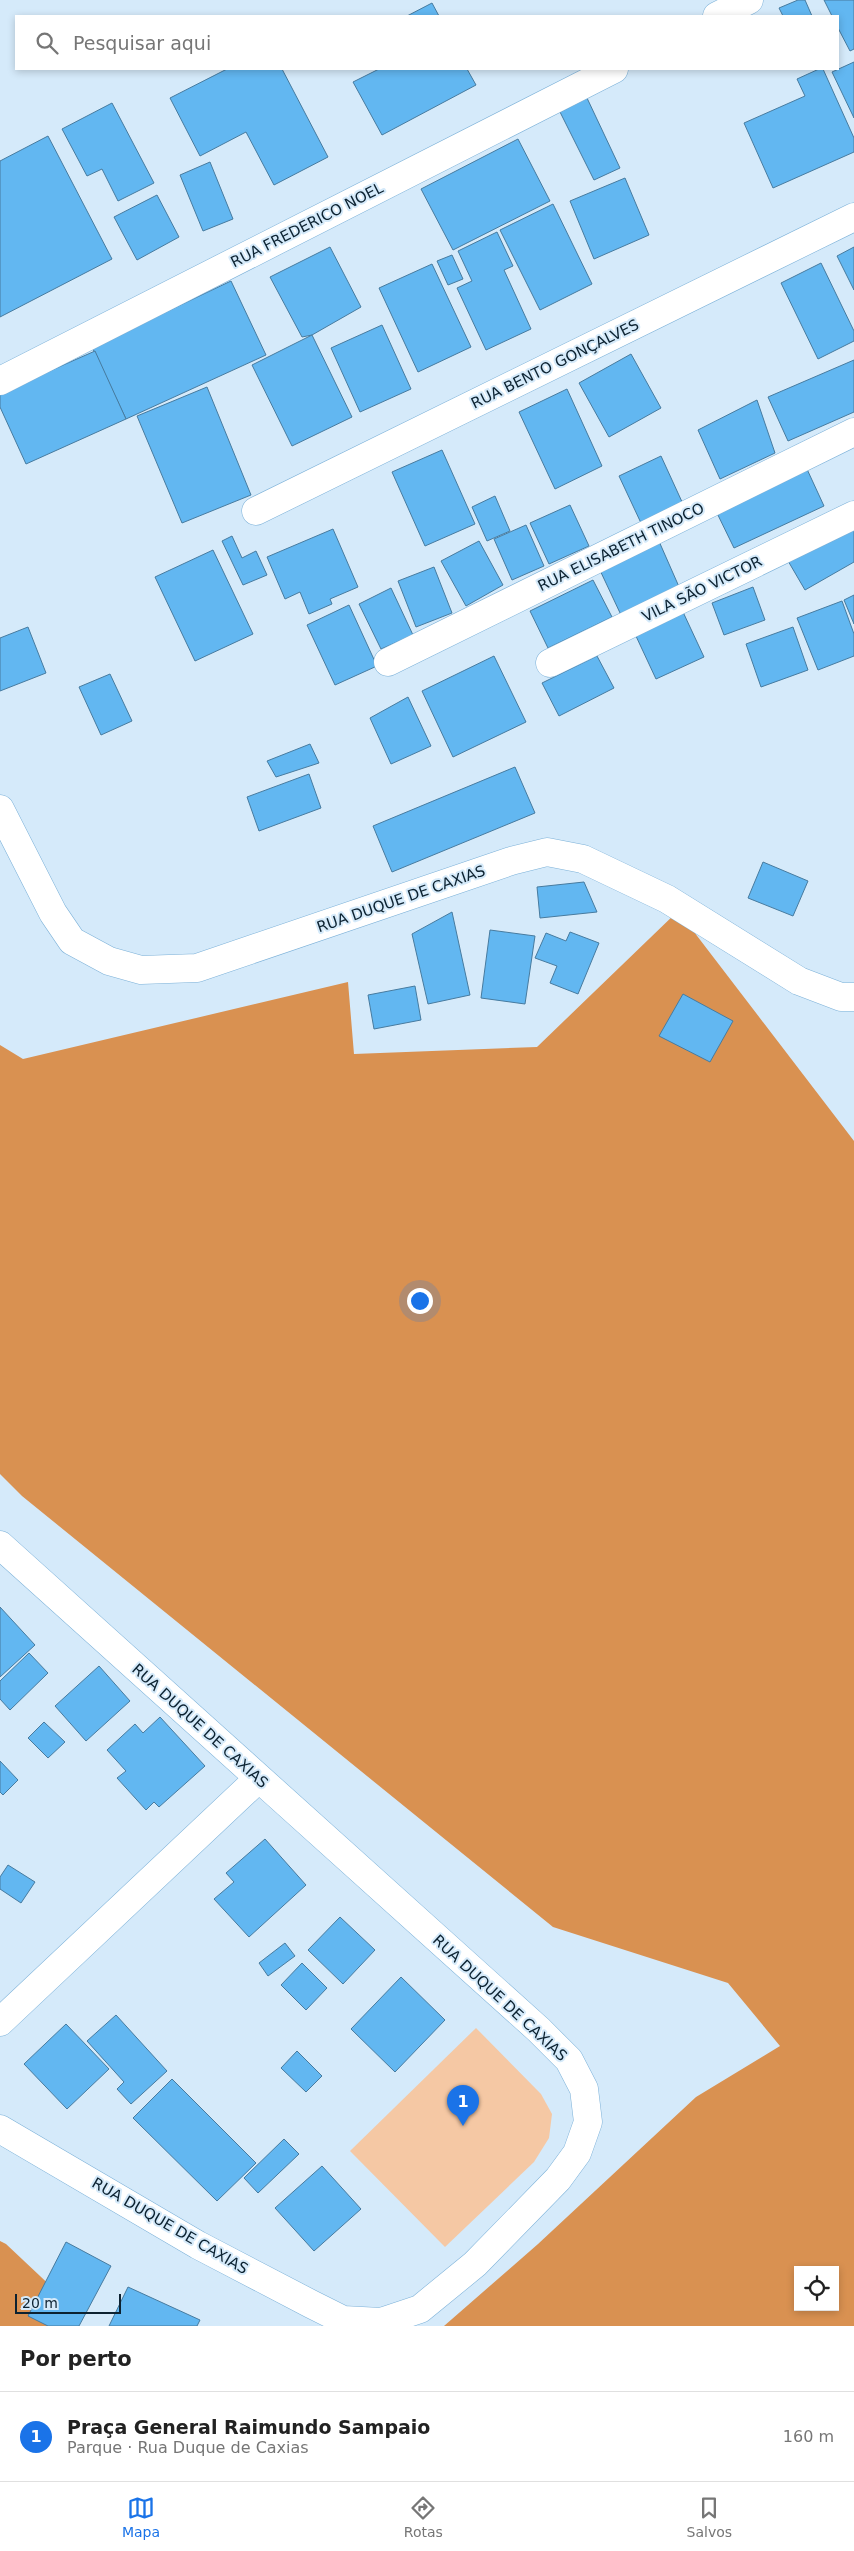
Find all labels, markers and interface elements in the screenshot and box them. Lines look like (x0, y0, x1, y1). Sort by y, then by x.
search box (15, 15, 839, 70)
icon: search (33, 29, 61, 57)
text: Pesquisar aqui (73, 32, 211, 54)
street label: RUA FREDERICO NOEL (228, 178, 387, 271)
street label: RUA BENTO GONÇALVES (468, 315, 642, 413)
street label: RUA ELISABETH TINOCO (535, 499, 707, 595)
street label: VILA SÃO VICTOR (639, 551, 765, 626)
street label: RUA DUQUE DE CAXIAS (314, 862, 488, 936)
your location (407, 1288, 433, 1314)
street label: RUA DUQUE DE CAXIAS (128, 1660, 272, 1792)
street label: RUA DUQUE DE CAXIAS (429, 1931, 571, 2065)
pin: 1 (447, 2085, 479, 2126)
street label: RUA DUQUE DE CAXIAS (89, 2174, 251, 2278)
map controls (794, 2266, 839, 2311)
button: locate (794, 2266, 839, 2311)
scale bar (15, 2291, 121, 2314)
text: 20 m (22, 2295, 58, 2311)
text: Por perto (20, 2347, 132, 2371)
text: Praça General Raimundo Sampaio (67, 2416, 430, 2438)
text: 1 (30, 2427, 42, 2446)
text: 160 m (783, 2427, 834, 2446)
text: Parque · Rua Duque de Caxias (67, 2438, 309, 2457)
tab: Mapa (122, 2494, 160, 2540)
tab: Rotas (404, 2494, 443, 2540)
tab: Salvos (687, 2494, 732, 2540)

